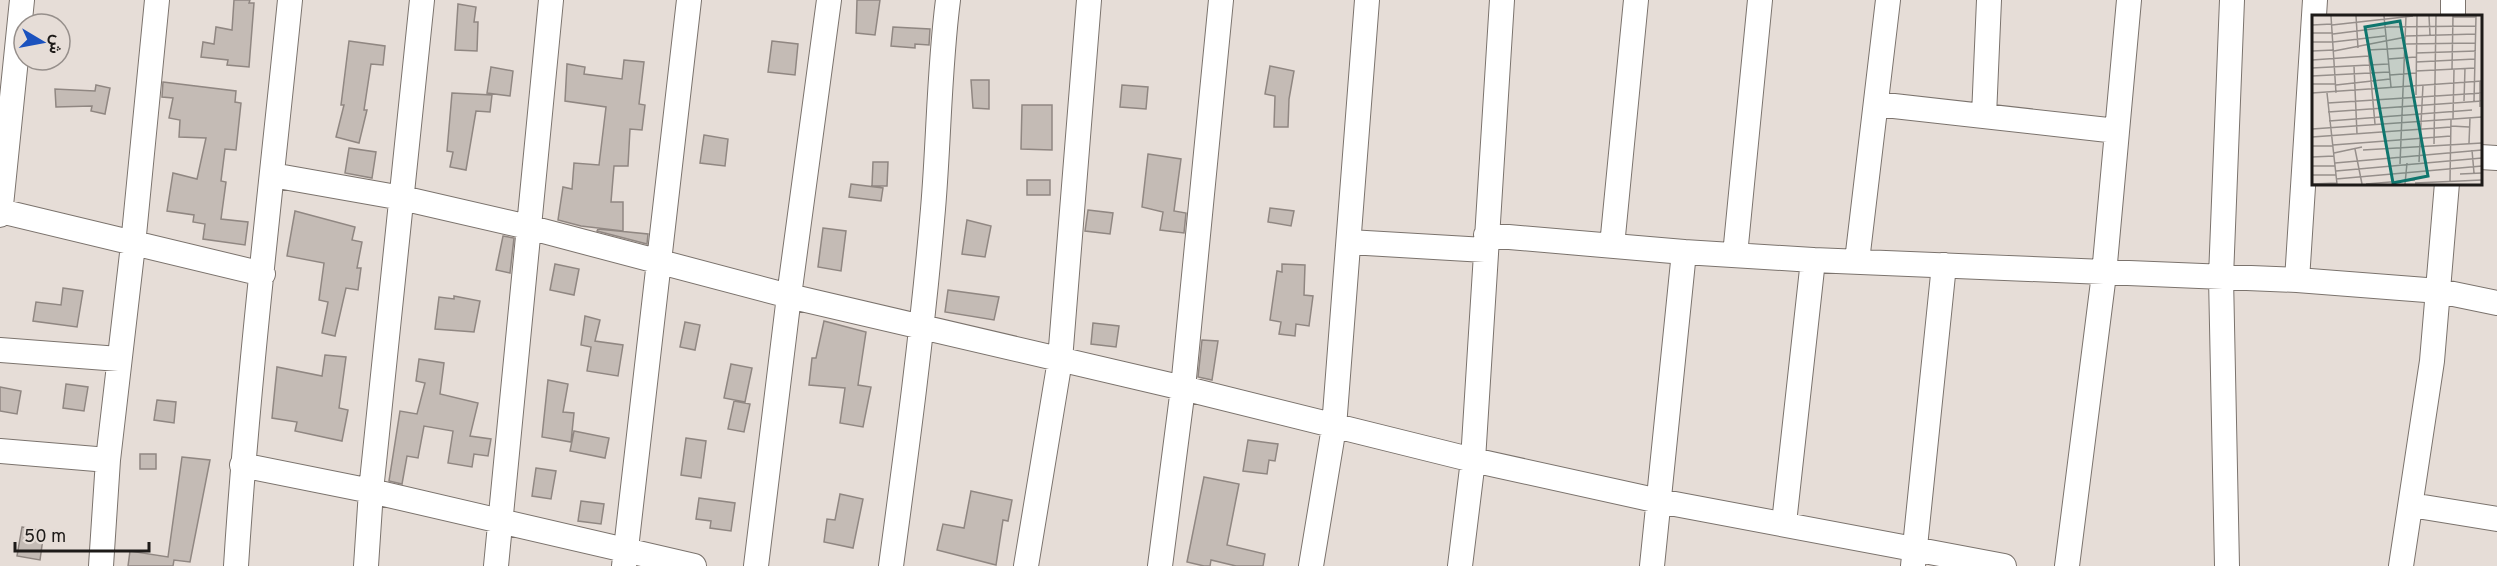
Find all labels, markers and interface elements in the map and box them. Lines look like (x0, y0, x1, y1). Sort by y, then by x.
north arrow (12, 12, 72, 72)
inset map (2312, 15, 2482, 184)
text: ش (43, 33, 66, 55)
scale bar (15, 515, 148, 553)
text: 50 m (24, 526, 66, 549)

